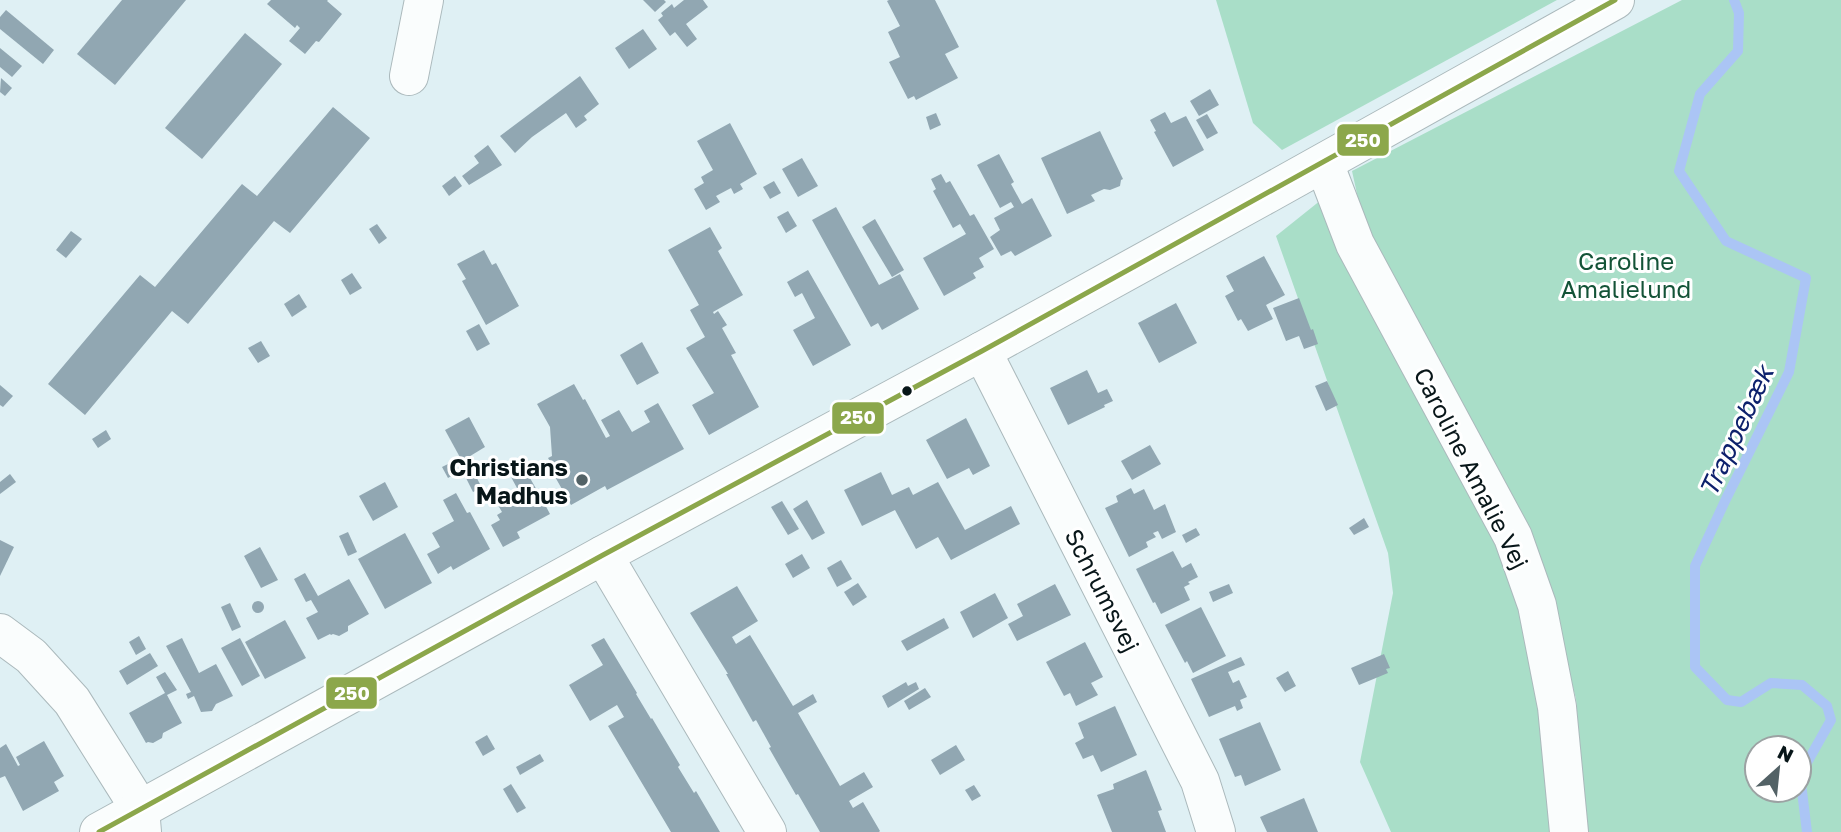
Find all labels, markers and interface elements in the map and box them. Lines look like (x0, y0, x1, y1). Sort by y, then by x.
line badge: 250 (1336, 123, 1390, 157)
text: 250 (1345, 128, 1381, 151)
park label: Caroline Amalielund (1561, 246, 1691, 303)
water label: Trappebæk (1692, 359, 1781, 501)
street label: Caroline Amalie Vej (1409, 362, 1535, 574)
unlabelled marker (900, 384, 914, 398)
line badge: 250 (831, 401, 885, 435)
text: 250 (840, 405, 876, 428)
place label: Christians Madhus (449, 452, 568, 509)
marker: Christians Madhus (574, 472, 590, 488)
street label: Schrumsvej (1060, 524, 1146, 656)
line badge: 250 (325, 676, 378, 710)
text: 250 (334, 681, 370, 704)
north arrow (1743, 734, 1813, 804)
text: N (1774, 740, 1798, 767)

